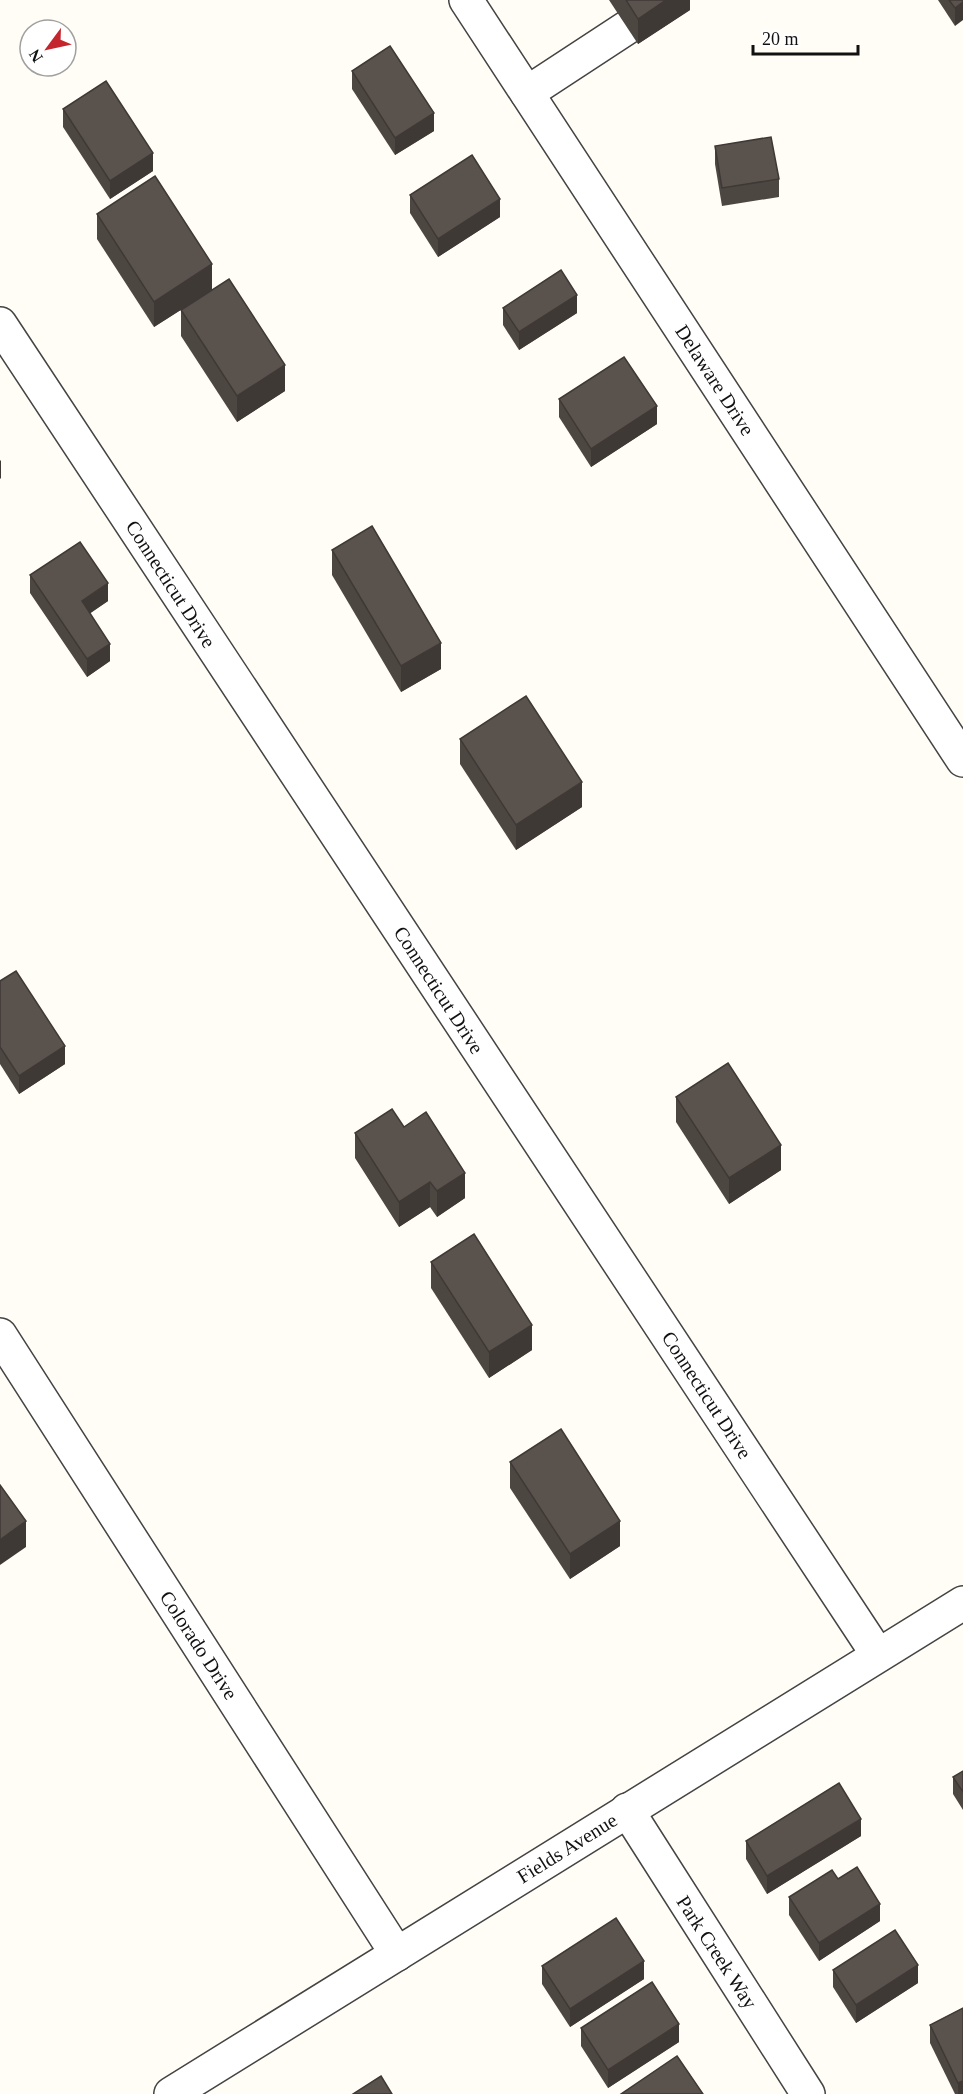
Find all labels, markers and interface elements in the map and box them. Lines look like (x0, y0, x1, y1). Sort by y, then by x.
north arrow (18, 18, 78, 78)
scale bar (753, 18, 858, 56)
text: 20 m (762, 29, 799, 49)
text: N (25, 46, 46, 65)
street label: Delaware Drive (671, 321, 759, 439)
street label: Connecticut Drive (122, 516, 220, 652)
street label: Connecticut Drive (390, 922, 488, 1058)
street label: Connecticut Drive (658, 1327, 756, 1463)
street label: Colorado Drive (156, 1587, 242, 1703)
street label: Fields Avenue (513, 1809, 621, 1887)
street label: Park Creek Way (671, 1891, 762, 2013)

